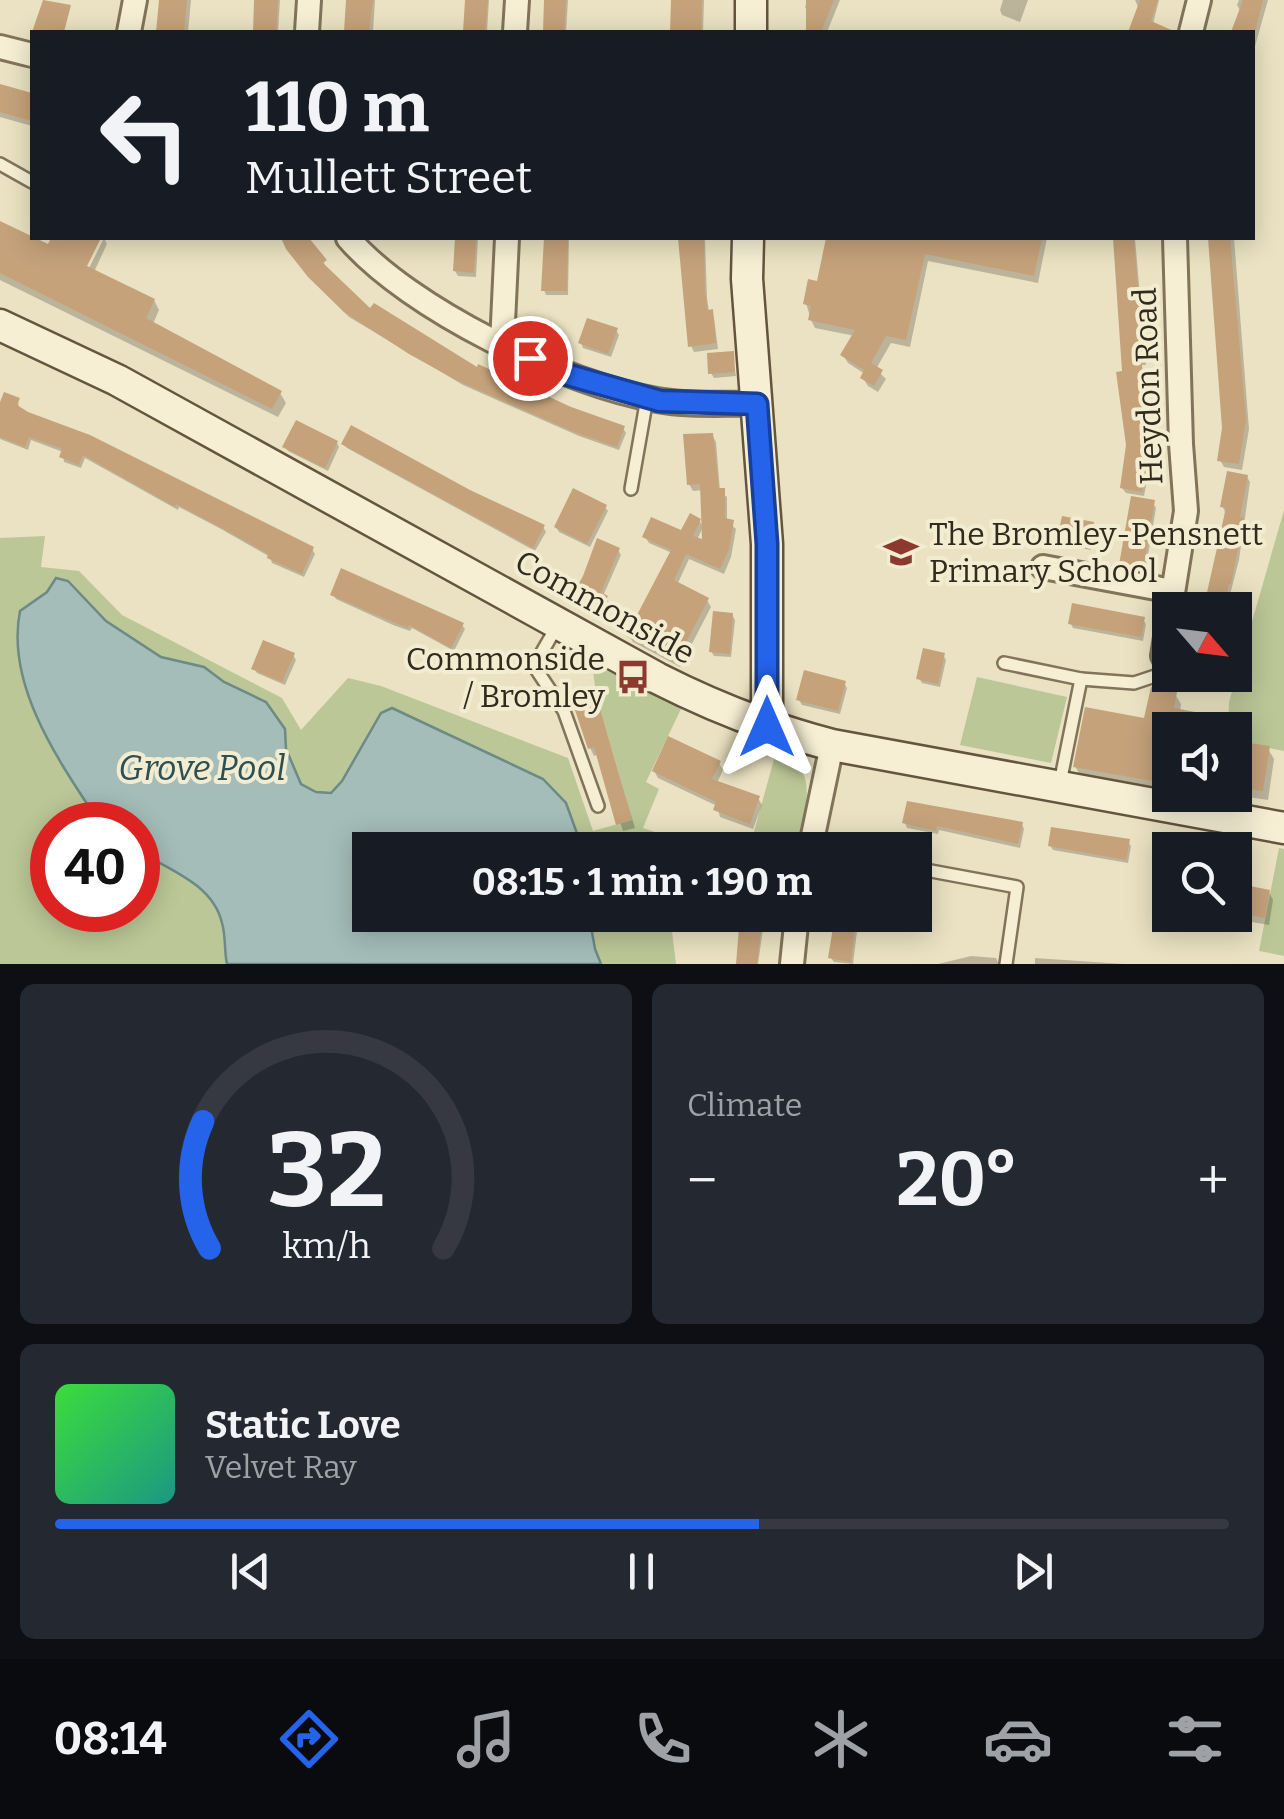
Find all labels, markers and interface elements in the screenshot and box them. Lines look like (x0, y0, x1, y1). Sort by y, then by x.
text: 110 m (245, 66, 429, 150)
icon: left (80, 70, 210, 200)
text: Mullett Street (245, 151, 532, 205)
street label: Heydon Road (1126, 287, 1170, 485)
pin (488, 316, 573, 401)
icon: arrive (503, 331, 558, 386)
place label: The Bromley-Pensnett Primary School (929, 515, 1264, 590)
school or university icon: The Bromley-Pensnett Primary School (882, 533, 920, 571)
street label: Commonside (509, 542, 701, 672)
north arrow (1152, 592, 1252, 692)
map controls (1152, 592, 1252, 932)
place label: Commonside / Bromley (406, 640, 606, 715)
bus stop icon: Commonside / Bromley (614, 658, 652, 696)
position arrow (715, 675, 819, 779)
button: sound (1152, 712, 1252, 812)
water label: Grove Pool (118, 747, 286, 789)
speed limit sign: 40 (30, 802, 160, 932)
button: search (1152, 832, 1252, 932)
text: 08:15 · 1 min · 190 m (472, 859, 812, 905)
text: Climate (687, 1086, 802, 1124)
text: 32 (267, 1109, 385, 1234)
text: 20° (896, 1135, 1019, 1225)
text: − (687, 1148, 717, 1214)
text: + (1198, 1148, 1229, 1214)
text: km/h (282, 1225, 370, 1267)
text: Static Love (205, 1402, 401, 1448)
text: Velvet Ray (205, 1448, 357, 1486)
icon: previous (223, 1544, 278, 1599)
icon: pause (614, 1544, 669, 1599)
icon: next (1006, 1544, 1061, 1599)
icon: directions (274, 1704, 344, 1774)
icon: music (451, 1704, 521, 1774)
icon: phone (628, 1704, 698, 1774)
icon: climate (806, 1704, 876, 1774)
icon: car (983, 1704, 1053, 1774)
icon: filters (1160, 1704, 1230, 1774)
text: 08:14 (54, 1712, 167, 1766)

